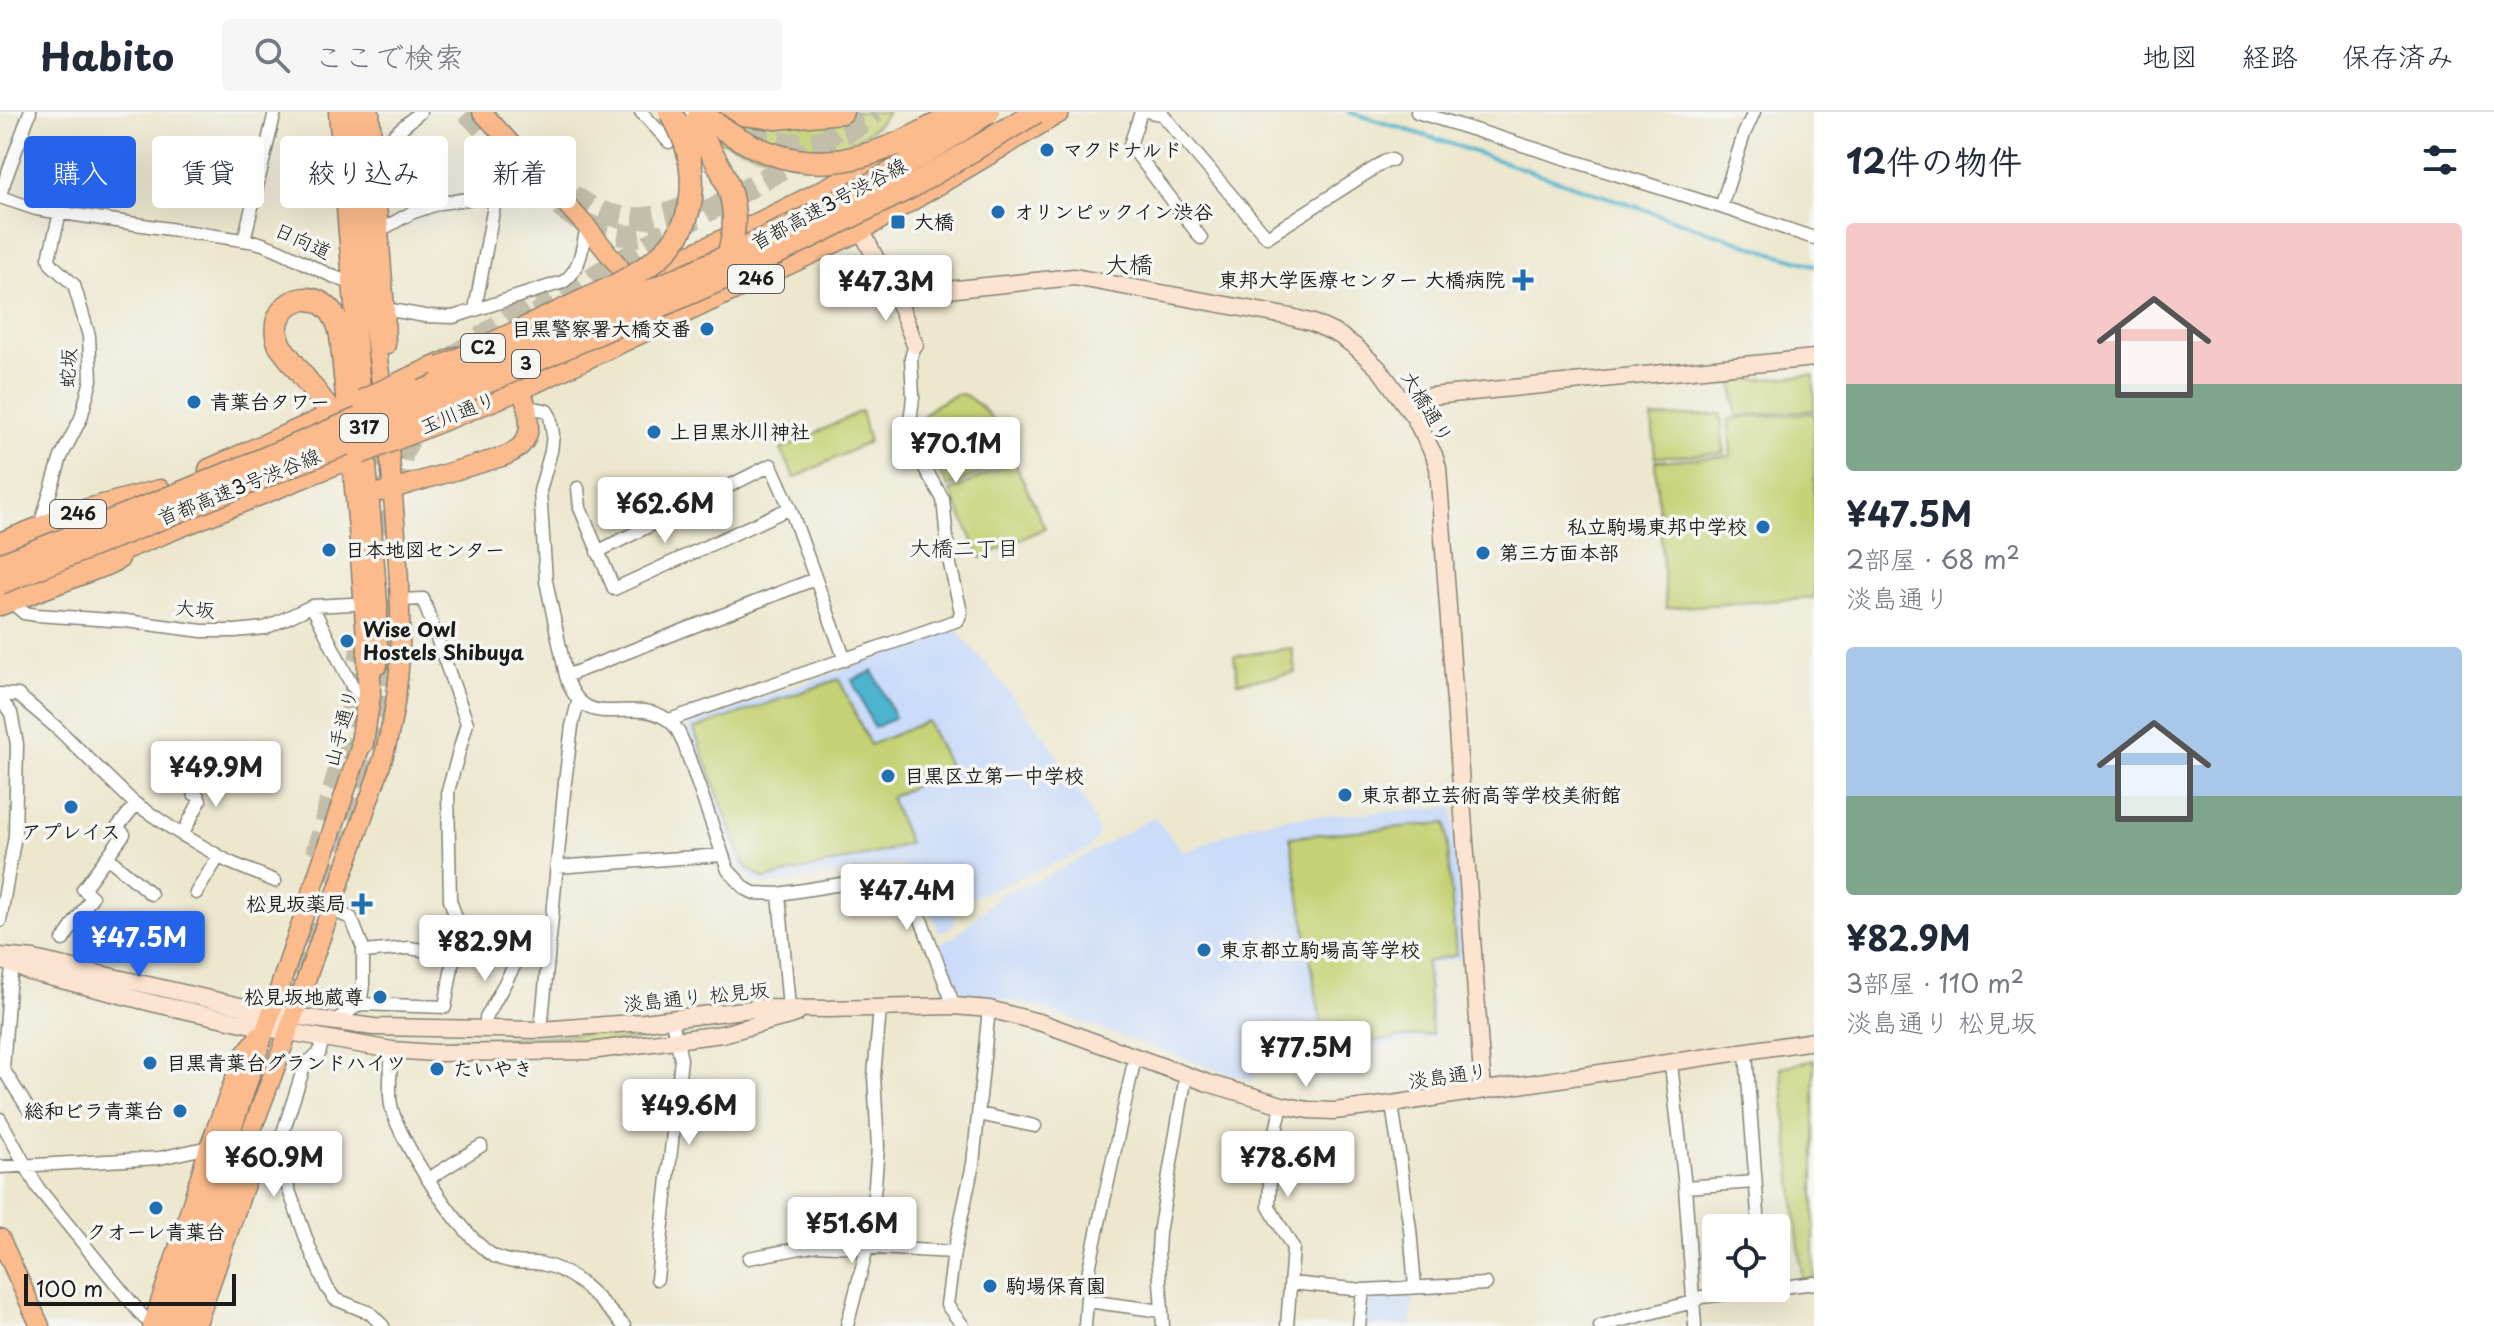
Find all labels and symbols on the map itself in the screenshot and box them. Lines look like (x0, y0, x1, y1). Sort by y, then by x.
place label: マクドナルド (1063, 134, 1182, 164)
marker: マクドナルド (1038, 141, 1056, 159)
street label: 首都高速3号渋谷線 (745, 149, 912, 257)
place label: オリンピックイン渋谷 (1014, 196, 1213, 226)
marker: オリンピックイン渋谷 (989, 203, 1007, 221)
place label: 大橋 (914, 206, 954, 236)
marker: 大橋 (889, 213, 907, 231)
street label: 日向道 (270, 214, 337, 266)
district label: 大橋 (1105, 245, 1153, 281)
pin: ¥47.3M (821, 255, 951, 323)
place label: 東邦大学医療センター 大橋病院 (1219, 264, 1505, 294)
road number: 246 (728, 265, 784, 293)
marker: 東邦大学医療センター 大橋病院 (1512, 269, 1534, 291)
place label: 目黒警察署大橋交番 (511, 313, 691, 343)
marker: 目黒警察署大橋交番 (698, 320, 716, 338)
road number: C2 (461, 334, 505, 362)
street label: 蛇坂 (51, 347, 83, 389)
road number: 3 (512, 350, 540, 378)
street label: 大橋通り (1394, 364, 1461, 448)
street label: 玉川通り (415, 383, 500, 441)
place label: 青葉台タワー (210, 386, 330, 416)
marker: 青葉台タワー (185, 393, 203, 411)
road number: 317 (340, 414, 388, 442)
place label: 上目黒氷川神社 (670, 416, 810, 446)
pin: ¥70.1M (891, 417, 1021, 485)
marker: 上目黒氷川神社 (645, 423, 663, 441)
street label: 首都高速3号渋谷線 (153, 440, 325, 532)
pin: ¥62.6M (600, 477, 730, 545)
road number: 246 (50, 500, 106, 528)
place label: 私立駒場東邦中学校 (1567, 511, 1747, 541)
marker: 私立駒場東邦中学校 (1754, 518, 1772, 536)
district label: 大橋二丁目 (909, 530, 1019, 563)
place label: 日本地図センター (345, 534, 505, 564)
place label: 第三方面本部 (1499, 537, 1619, 567)
marker: 日本地図センター (320, 541, 338, 559)
marker: 第三方面本部 (1474, 544, 1492, 562)
street label: 大坂 (174, 591, 216, 625)
place label: Wise Owl Hostels Shibuya (363, 614, 524, 667)
marker: Wise Owl Hostels Shibuya (338, 632, 356, 650)
street label: 山手通り (315, 685, 365, 770)
pin: ¥49.9M (151, 741, 281, 809)
place label: 目黒区立第一中学校 (904, 760, 1084, 790)
marker: 目黒区立第一中学校 (879, 767, 897, 785)
place label: 東京都立芸術高等学校美術館 (1361, 779, 1621, 809)
marker: 東京都立芸術高等学校美術館 (1336, 786, 1354, 804)
marker: アプレイス (62, 798, 80, 816)
place label: アプレイス (21, 816, 121, 846)
pin: ¥47.4M (842, 864, 972, 932)
place label: 松見坂薬局 (246, 888, 346, 918)
marker: 松見坂薬局 (353, 895, 371, 913)
pin: ¥47.5M (74, 911, 204, 979)
pin: ¥82.9M (420, 915, 550, 983)
place label: 東京都立駒場高等学校 (1220, 934, 1420, 964)
marker: 東京都立駒場高等学校 (1195, 941, 1213, 959)
street label: 淡島通り 松見坂 (621, 973, 770, 1019)
place label: 松見坂地蔵尊 (244, 981, 364, 1011)
marker: 松見坂地蔵尊 (371, 988, 389, 1006)
pin: ¥77.5M (1241, 1021, 1371, 1089)
place label: 目黒青葉台グランドハイツ (166, 1047, 406, 1077)
place label: たいやき (453, 1053, 533, 1083)
marker: 目黒青葉台グランドハイツ (141, 1054, 159, 1072)
street label: 淡島通り (1406, 1055, 1490, 1095)
marker: たいやき (428, 1060, 446, 1078)
pin: ¥49.6M (624, 1079, 754, 1147)
place label: 総和ビラ青葉台 (24, 1095, 164, 1125)
marker: 総和ビラ青葉台 (171, 1102, 189, 1120)
pin: ¥60.9M (209, 1131, 339, 1199)
pin: ¥78.6M (1223, 1131, 1353, 1199)
pin: ¥51.6M (787, 1197, 917, 1265)
marker: クオーレ青葉台 (147, 1199, 165, 1217)
place label: クオーレ青葉台 (86, 1216, 226, 1246)
scale bar (24, 1270, 236, 1306)
place label: 駒場保育園 (1006, 1270, 1106, 1300)
marker: 駒場保育園 (981, 1277, 999, 1295)

